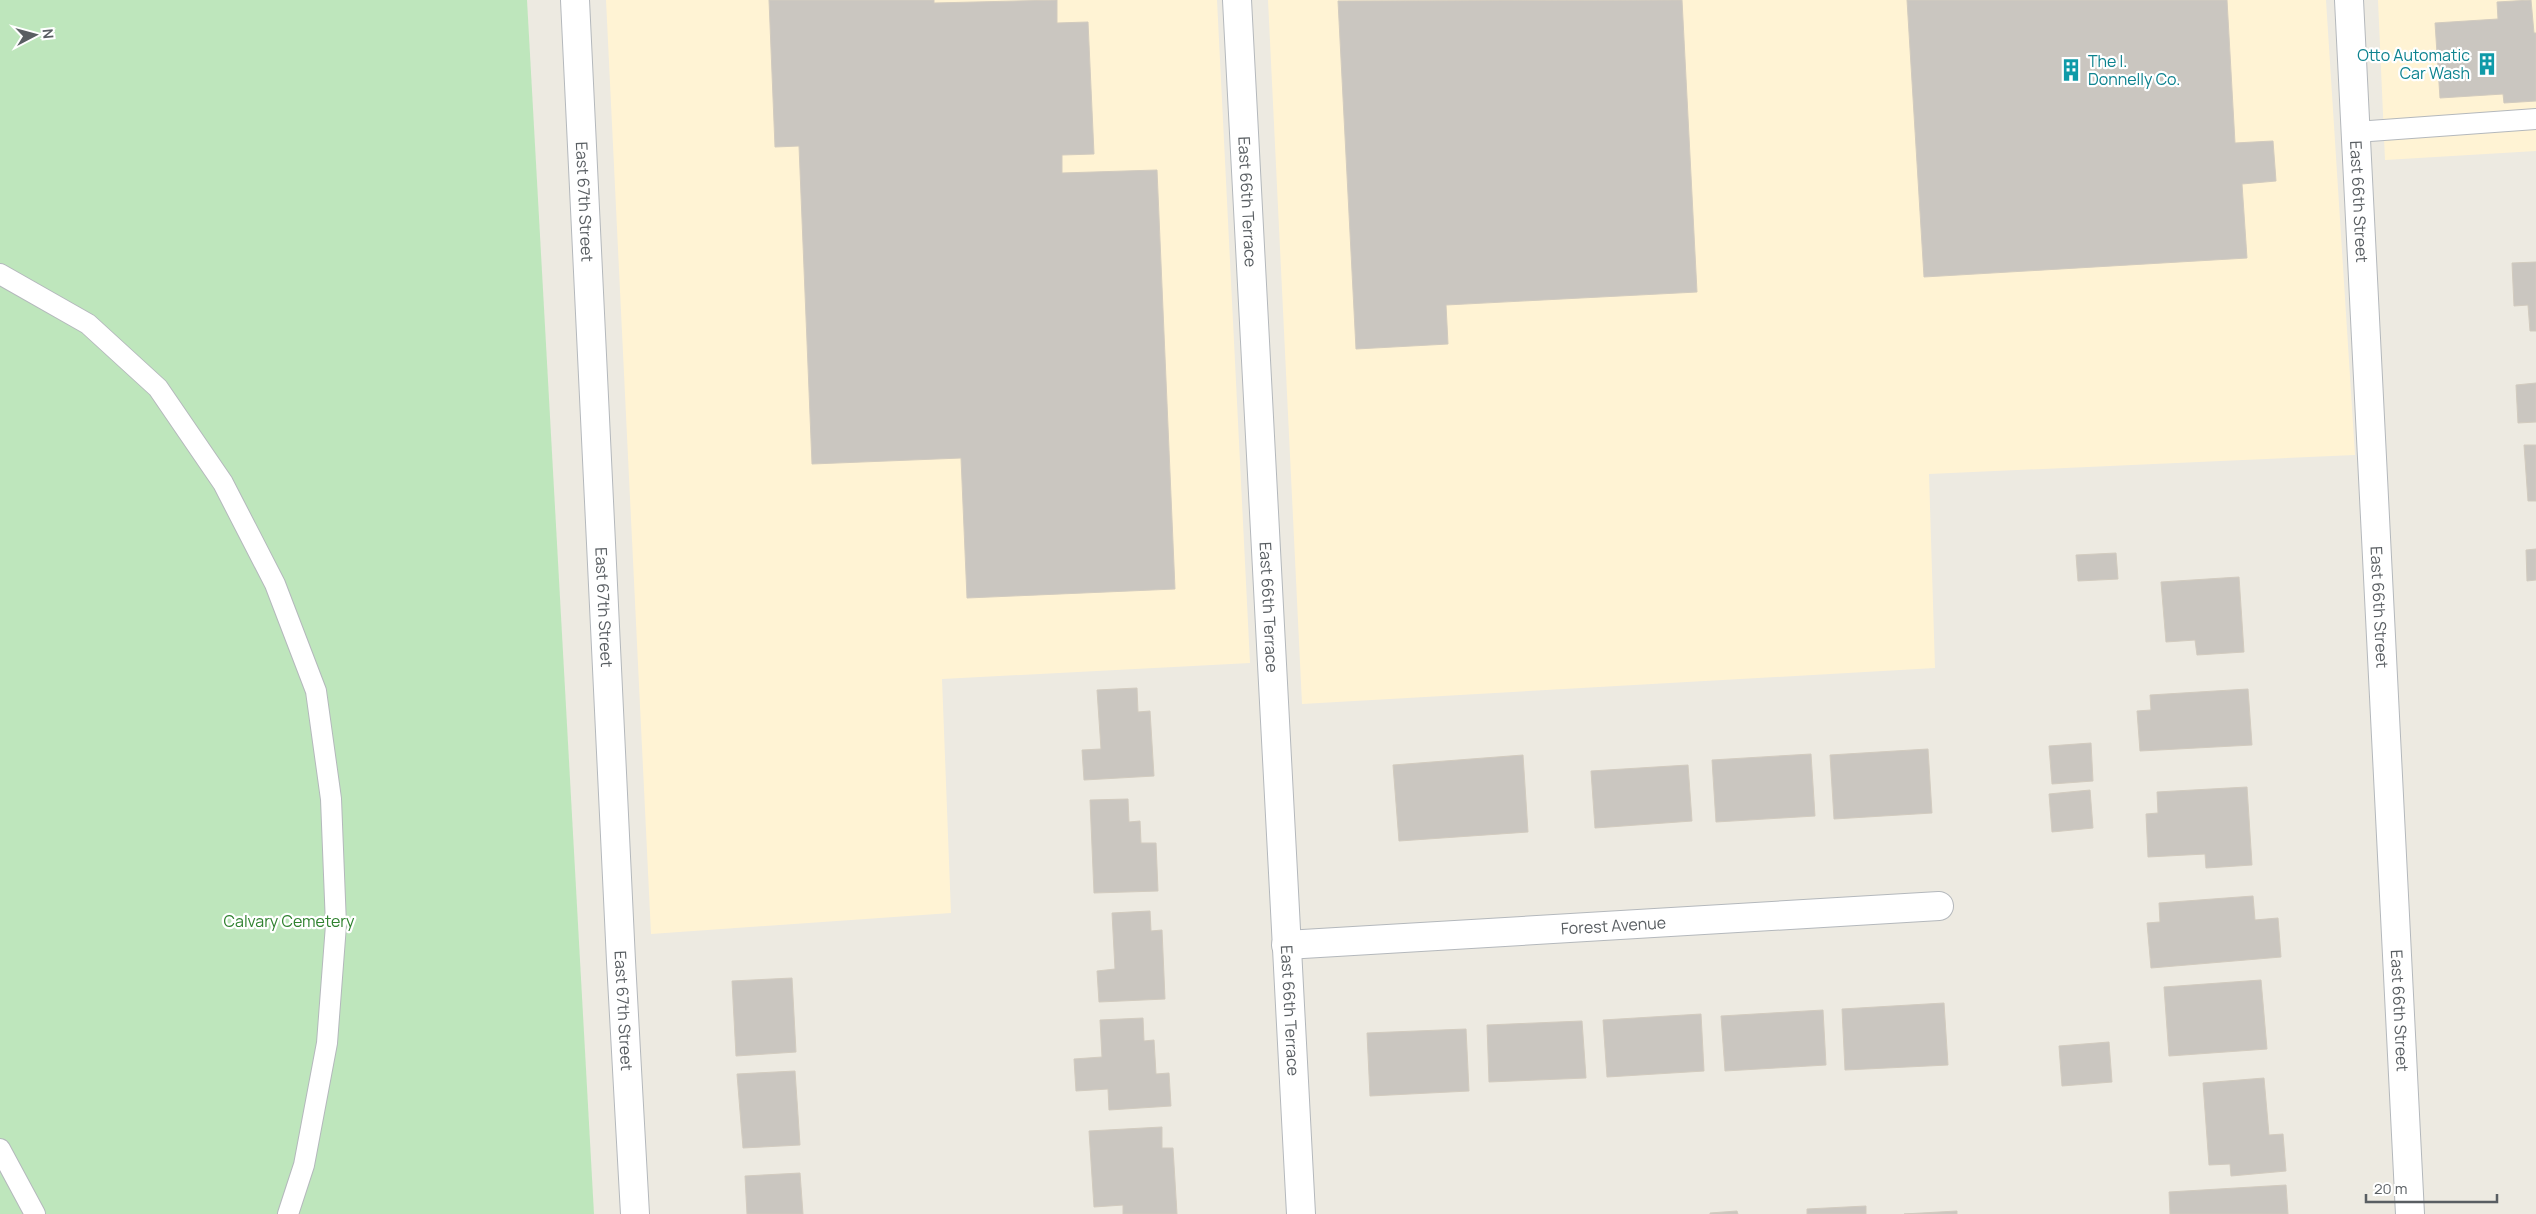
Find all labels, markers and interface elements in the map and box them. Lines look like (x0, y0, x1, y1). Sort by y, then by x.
north arrow (10, 10, 60, 60)
text: N (38, 28, 58, 40)
place label: Otto Automatic Car Wash (2357, 44, 2470, 84)
place label: The I. Donnelly Co. (2088, 50, 2180, 90)
building icon: Otto Automatic Car Wash (2474, 51, 2500, 77)
building icon: The I. Donnelly Co. (2058, 57, 2084, 83)
street label: East 66th Terrace (1233, 136, 1262, 268)
street label: East 66th Street (2345, 140, 2373, 263)
street label: East 67th Street (571, 141, 599, 262)
street label: East 66th Terrace (1255, 541, 1283, 673)
street label: East 66th Street (2365, 546, 2394, 669)
street label: East 67th Street (590, 547, 618, 668)
park label: Calvary Cemetery (224, 910, 355, 932)
street label: Forest Avenue (1560, 911, 1667, 940)
street label: East 66th Terrace (1276, 945, 1305, 1076)
street label: East 66th Street (2386, 949, 2414, 1072)
street label: East 67th Street (610, 950, 638, 1071)
scale bar (2366, 1172, 2497, 1204)
text: 20 m (2374, 1178, 2407, 1199)

